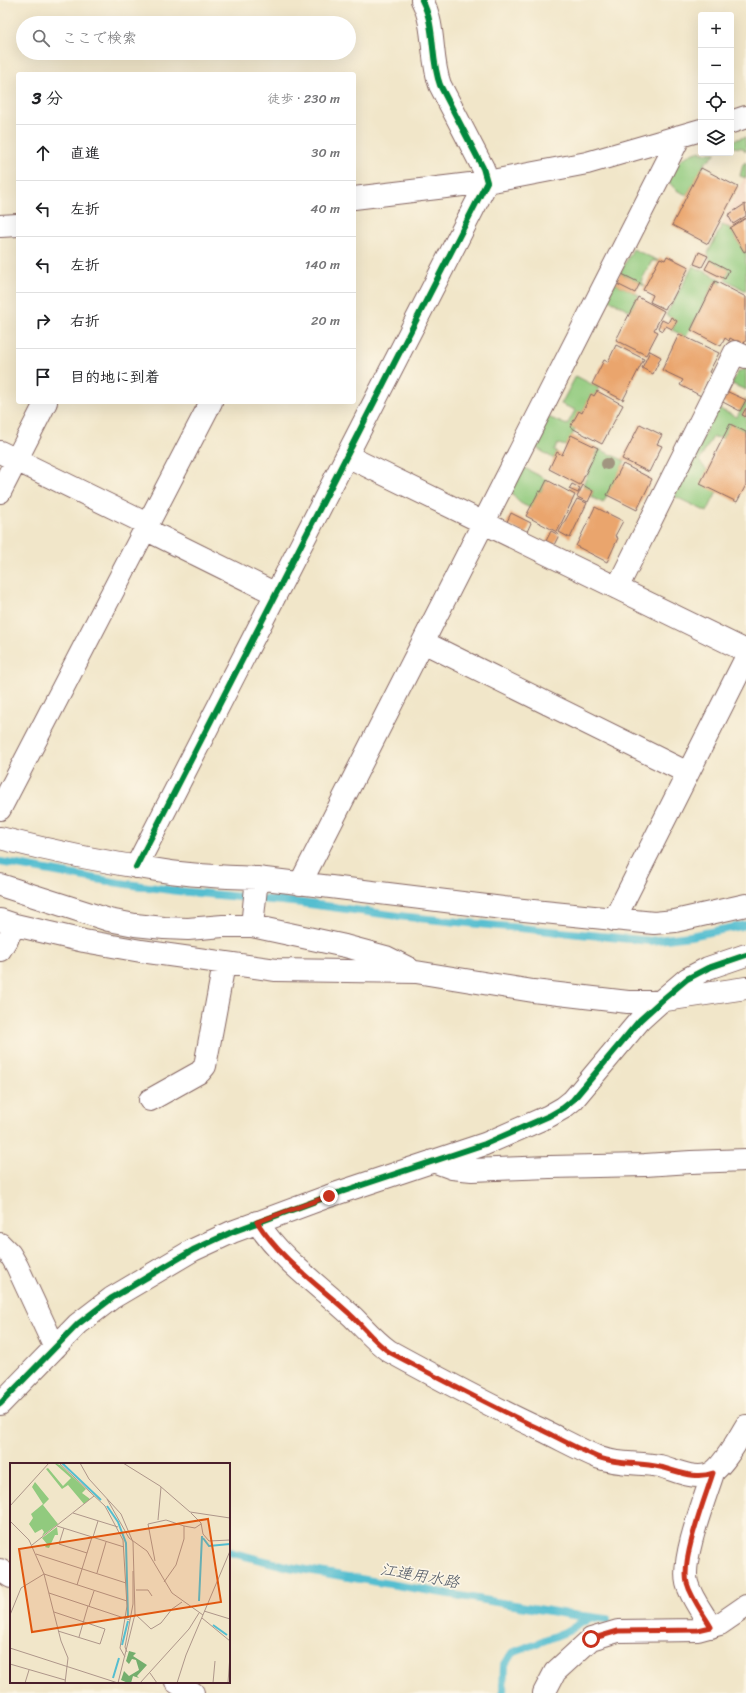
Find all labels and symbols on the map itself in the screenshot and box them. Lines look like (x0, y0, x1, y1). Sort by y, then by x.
route end (320, 1187, 338, 1205)
inset map (10, 1463, 230, 1683)
water label: 江連用水路 (378, 1554, 463, 1597)
route start (582, 1630, 600, 1648)

